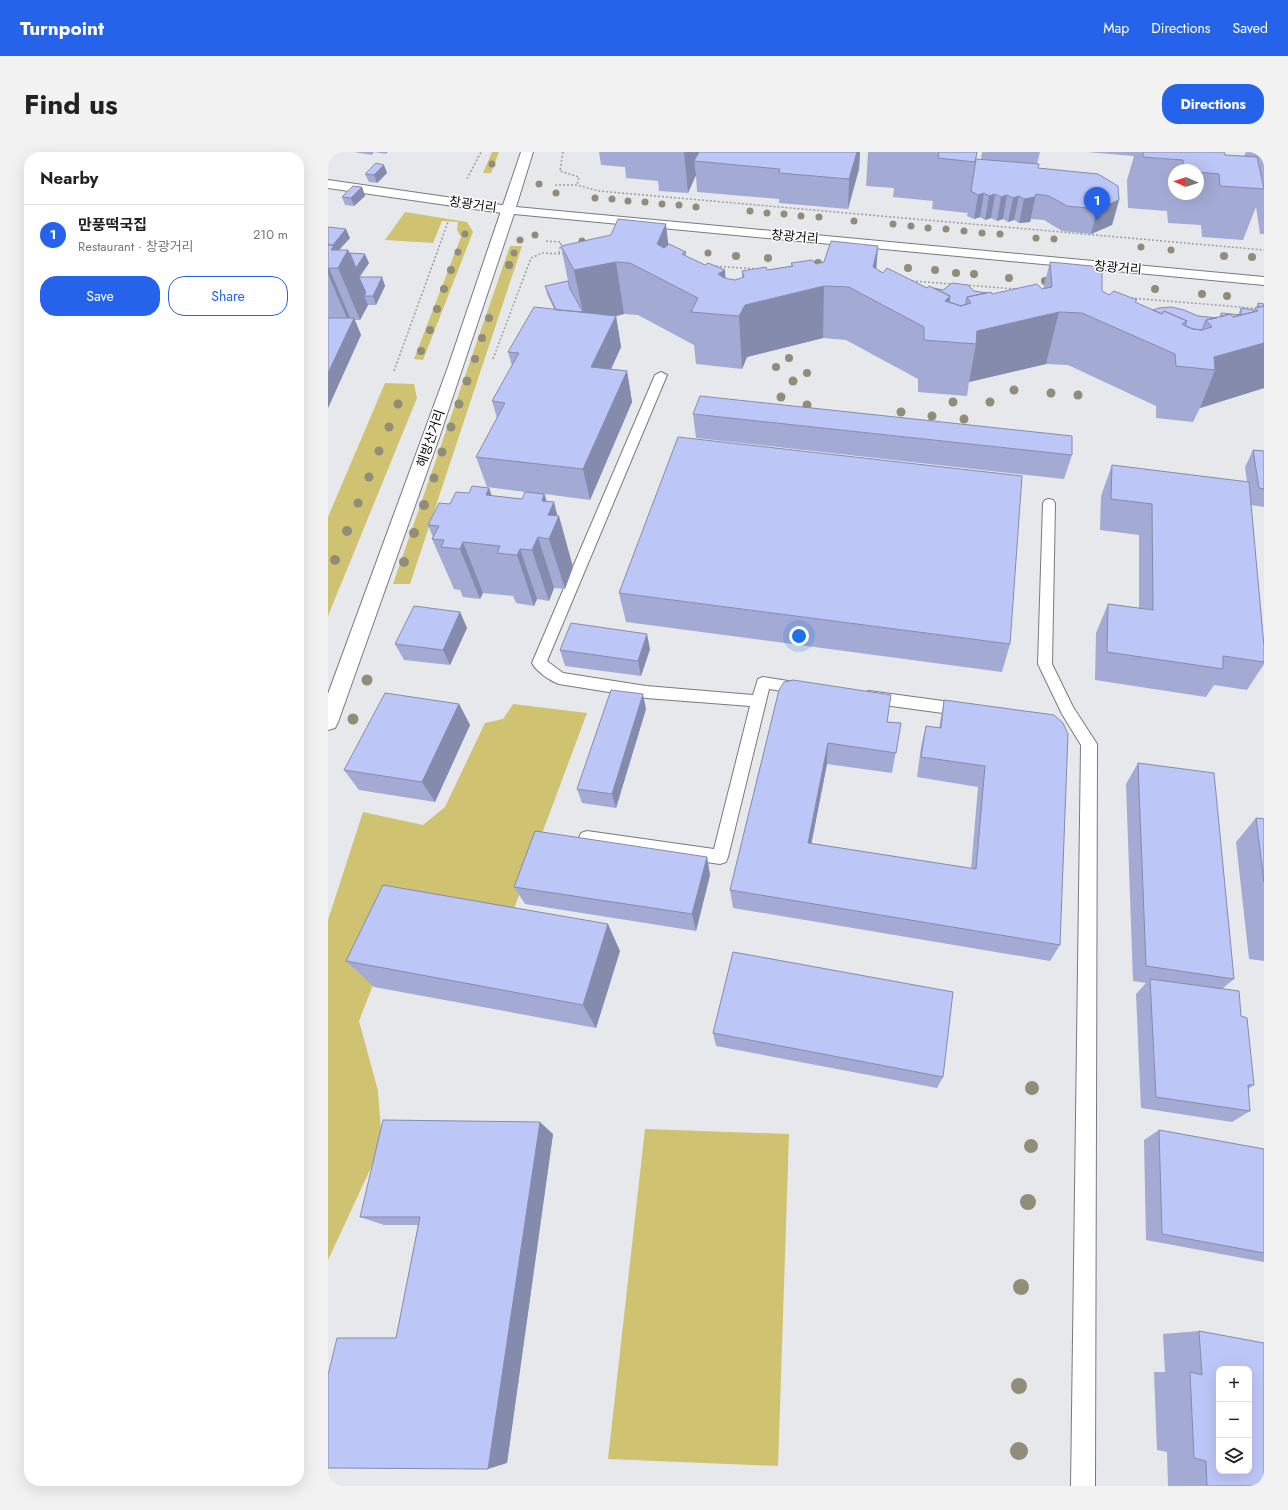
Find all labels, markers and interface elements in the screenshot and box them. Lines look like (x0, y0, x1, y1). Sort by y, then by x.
text: Turnpoint (20, 15, 104, 42)
text: Map (1103, 18, 1129, 38)
text: Directions (1151, 18, 1211, 38)
text: Saved (1233, 18, 1268, 38)
text: Find us (24, 84, 118, 125)
button: Directions (1162, 84, 1264, 124)
north arrow (1168, 164, 1204, 200)
text: Nearby (40, 166, 98, 190)
pin: 1 (1084, 187, 1110, 220)
street label: 창광거리 (448, 192, 498, 217)
text: 만풍떡국집 (78, 214, 147, 236)
text: 1 (50, 225, 56, 244)
text: 210 m (253, 225, 288, 244)
street label: 창광거리 (770, 225, 820, 248)
text: Restaurant · 창광거리 (78, 237, 194, 256)
street label: 창광거리 (1093, 256, 1143, 279)
button: Save (40, 276, 160, 316)
button: Share (168, 276, 288, 316)
street label: 해방산거리 (412, 407, 449, 470)
your location (789, 626, 809, 646)
map controls (1216, 1366, 1252, 1474)
button: + (1216, 1366, 1252, 1402)
button: − (1216, 1402, 1252, 1438)
button: layers (1216, 1438, 1252, 1474)

